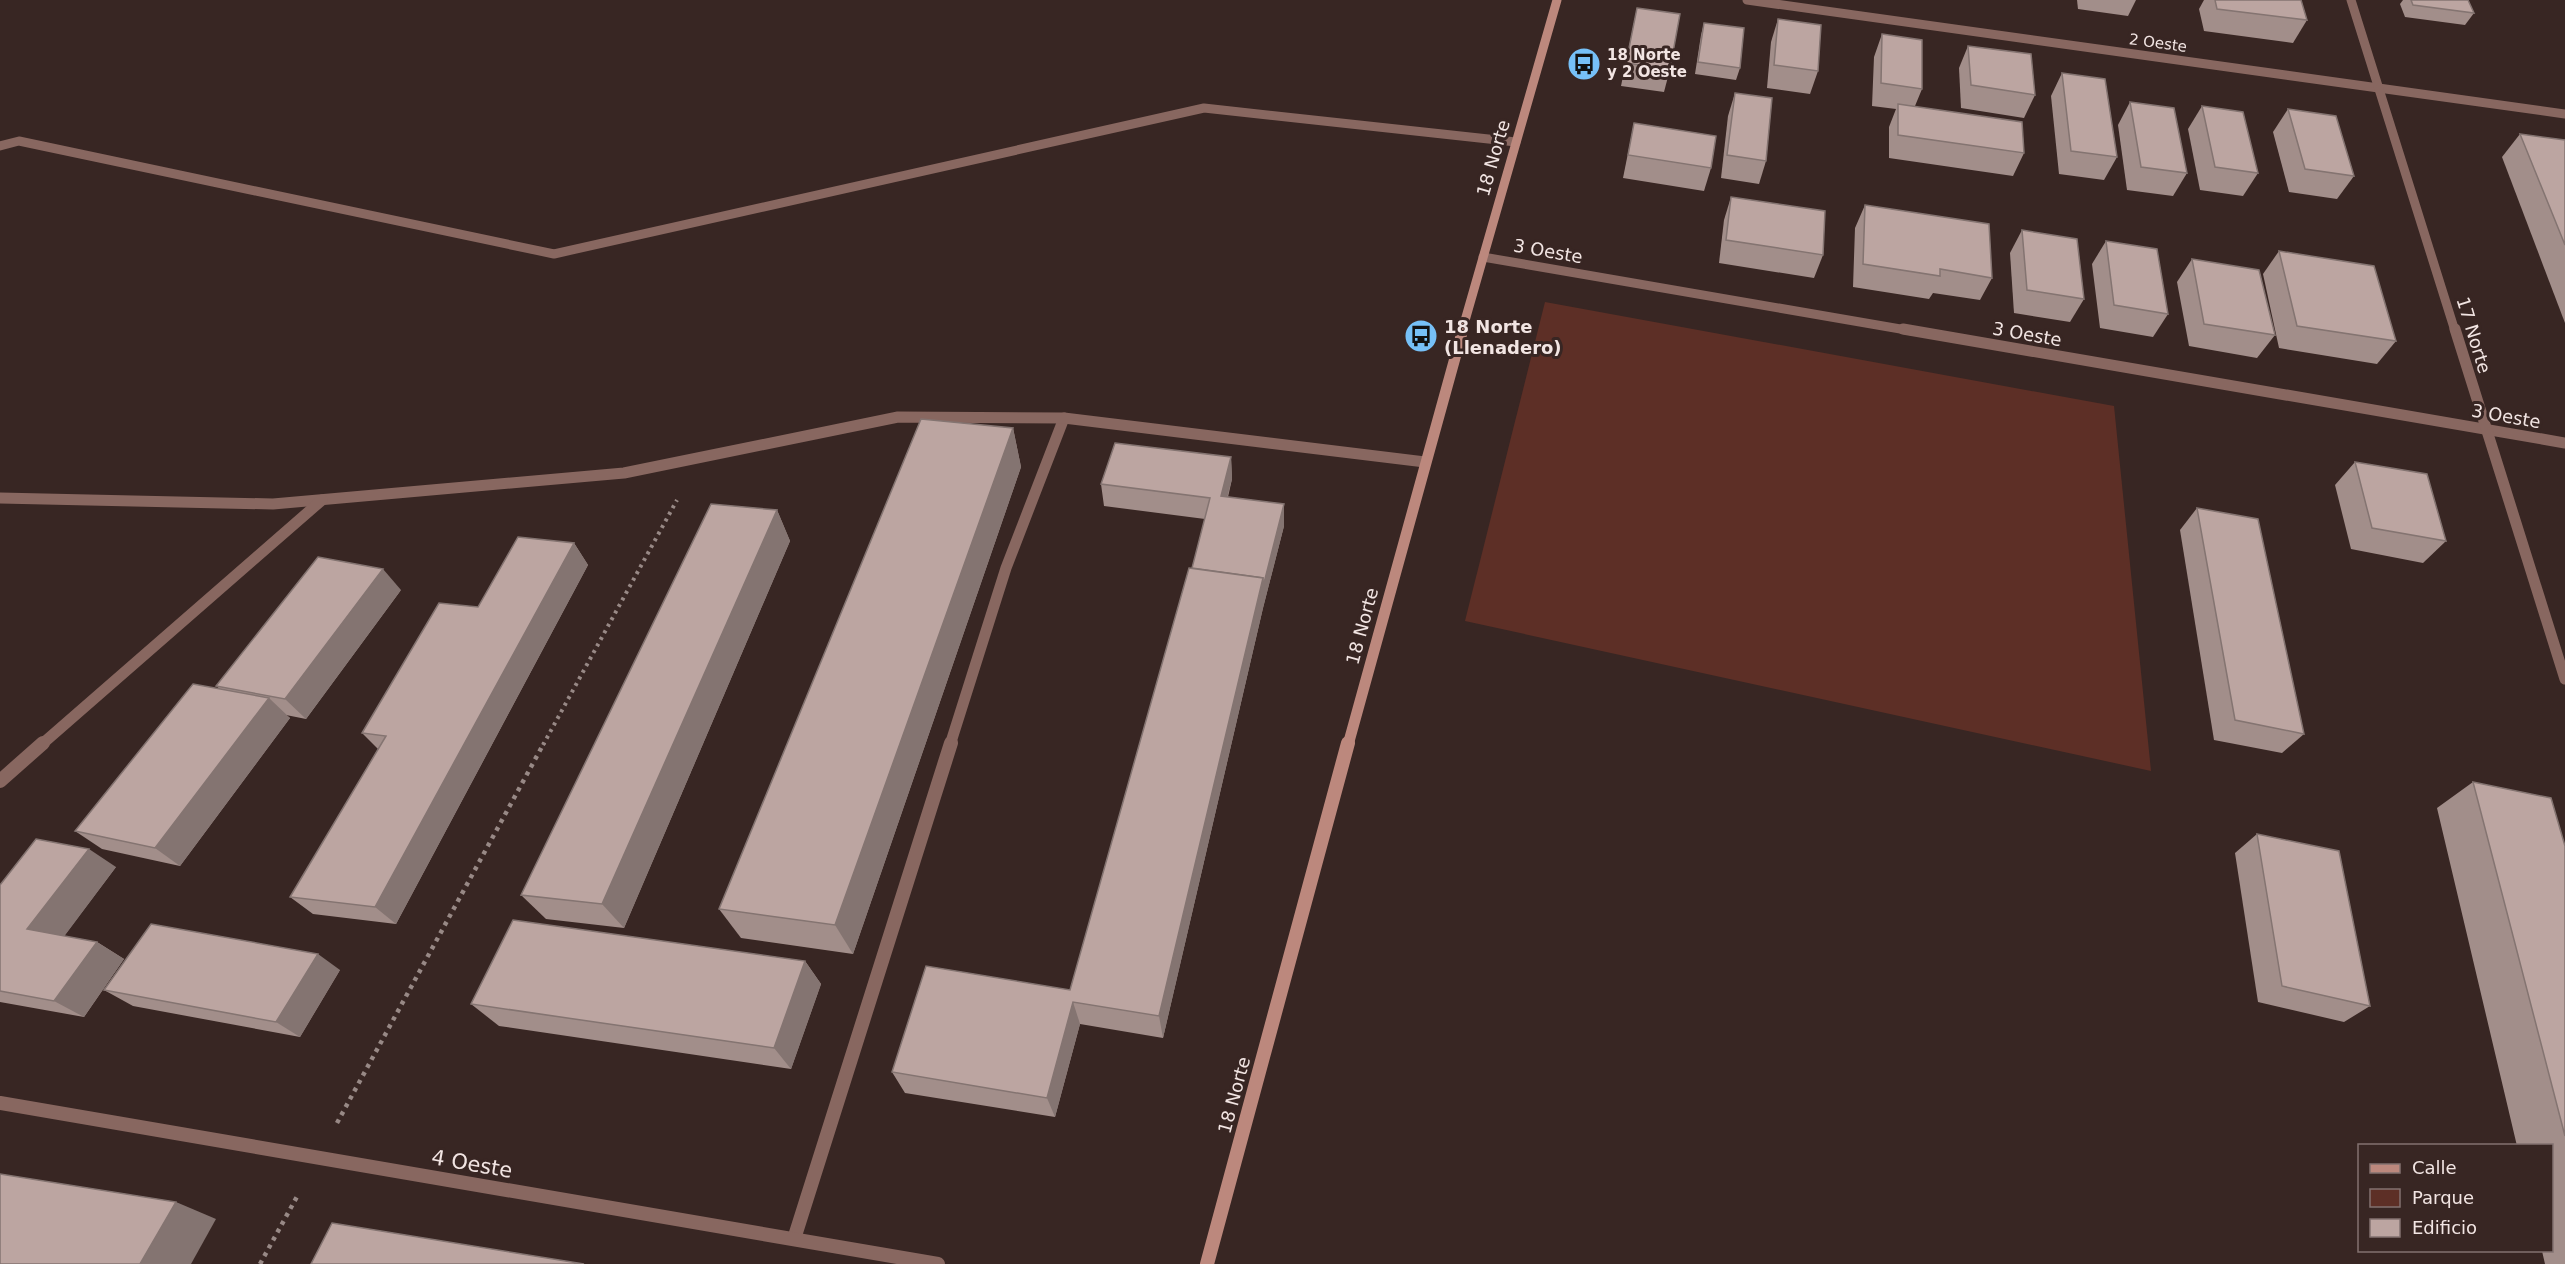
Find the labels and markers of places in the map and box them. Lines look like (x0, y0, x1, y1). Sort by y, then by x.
bus stop icon: 18 Norte y 2 Oeste (1566, 46, 1602, 82)
place label: 18 Norte y 2 Oeste (1607, 46, 1687, 81)
place label: 18 Norte (Llenadero) (1444, 316, 1562, 358)
bus stop icon: 18 Norte (Llenadero) (1403, 318, 1439, 354)

